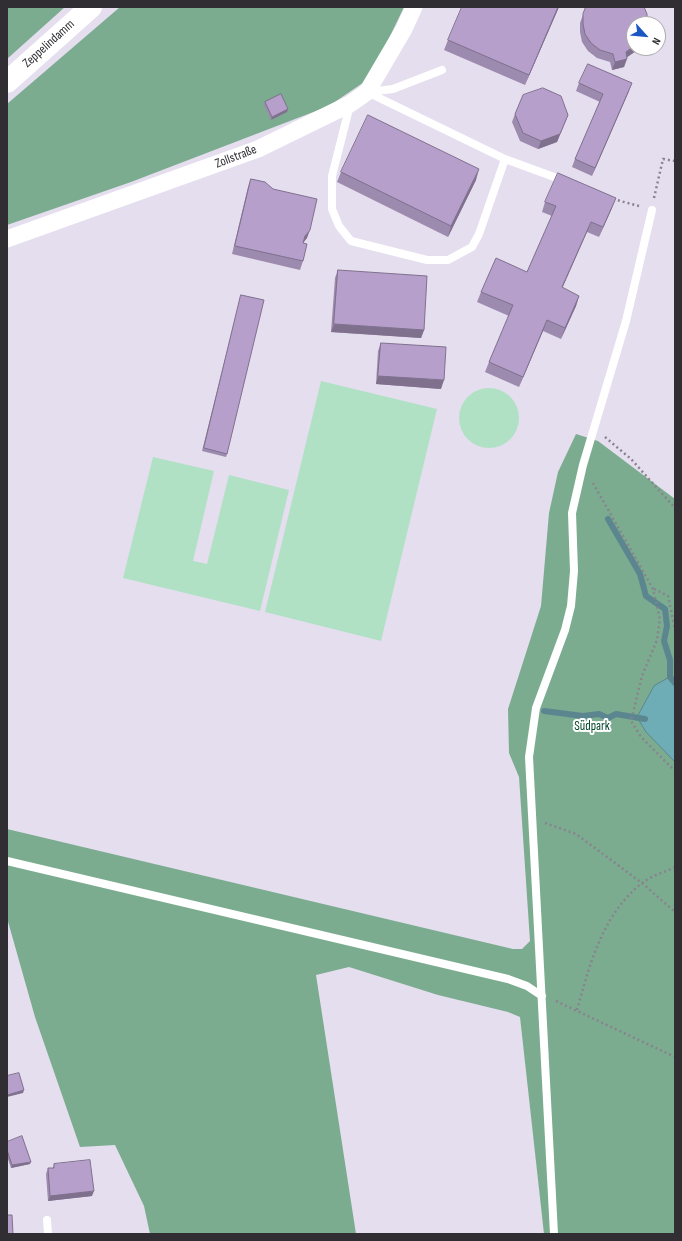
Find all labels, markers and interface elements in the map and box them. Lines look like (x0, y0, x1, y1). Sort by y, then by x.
north arrow (626, 16, 666, 56)
street label: Zeppelindamm (20, 17, 78, 71)
text: N (649, 36, 663, 47)
street label: Zollstraße (213, 142, 259, 172)
park label: Südpark (574, 719, 610, 735)

